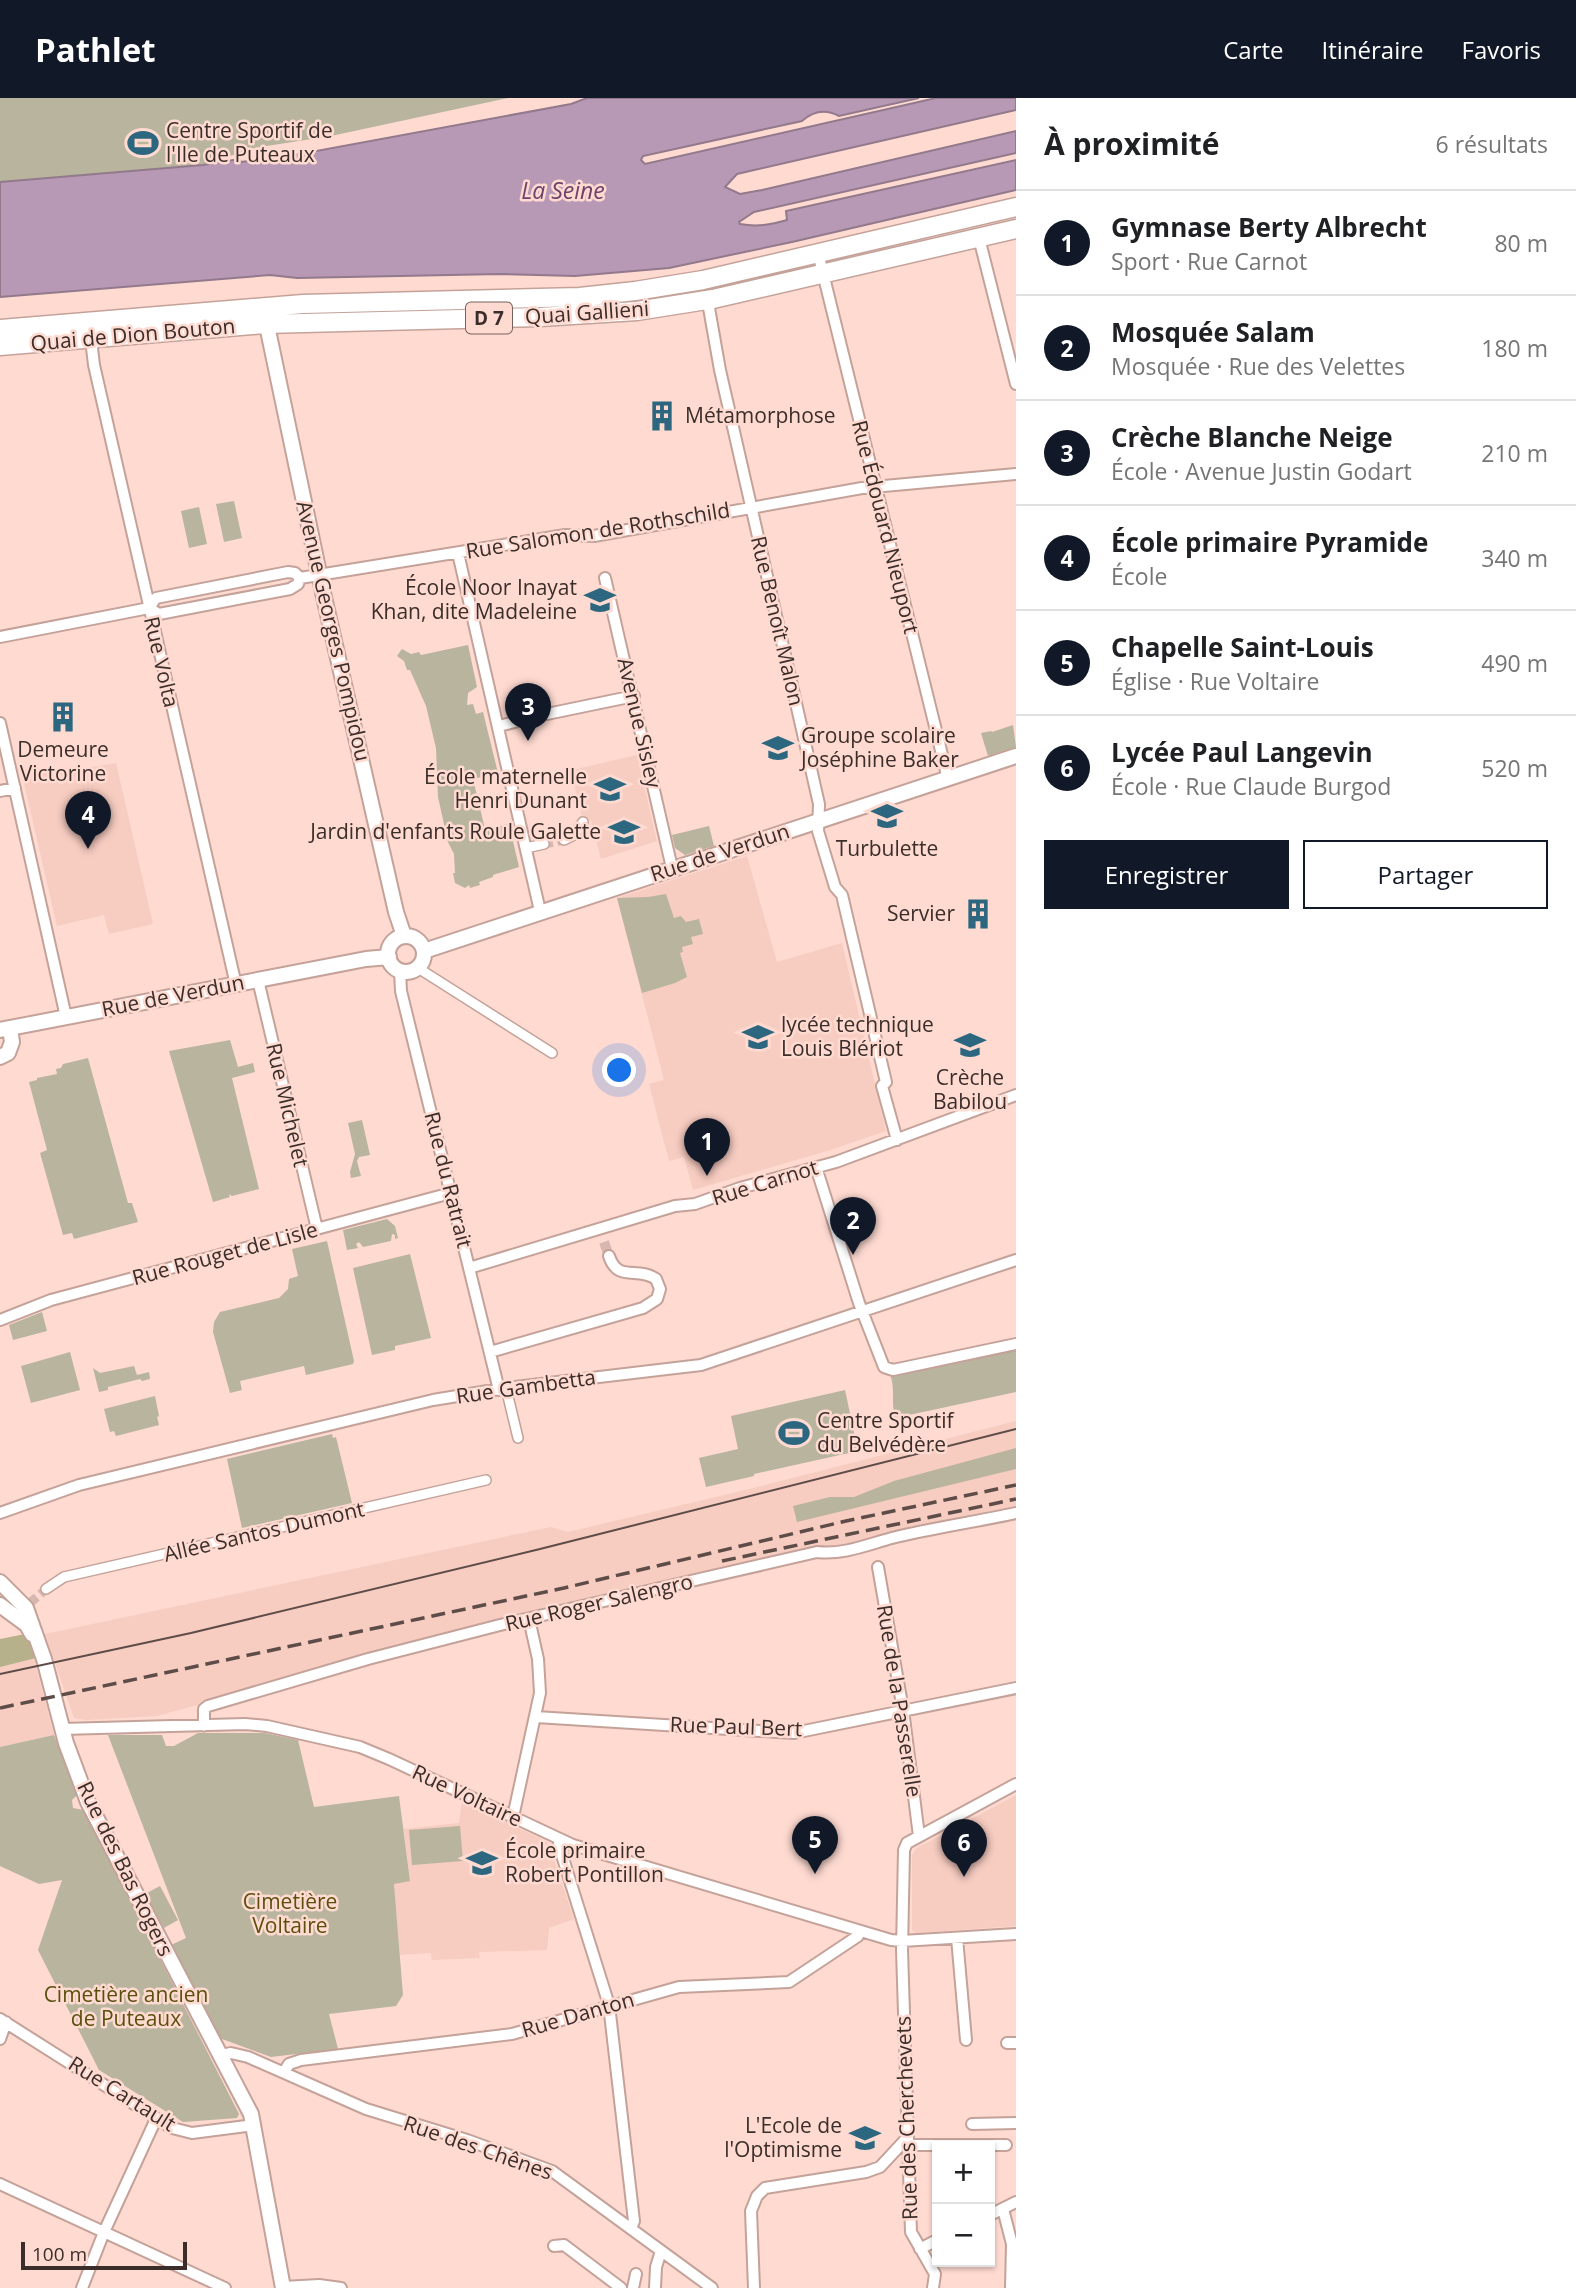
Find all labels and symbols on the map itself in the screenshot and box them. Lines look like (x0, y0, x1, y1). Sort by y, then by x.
place label: Centre Sportif de l'Ile de Puteaux (166, 116, 333, 168)
sports icon: Centre Sportif de l'Ile de Puteaux (126, 126, 160, 160)
water label: La Seine (521, 174, 605, 206)
street label: Quai Gallieni (524, 294, 650, 330)
road number: D 7 (466, 302, 512, 333)
street label: Quai de Dion Bouton (29, 311, 236, 357)
building icon: Métamorphose (645, 399, 679, 433)
place label: Métamorphose (685, 401, 836, 429)
street label: Rue Édouard Nieuport (846, 417, 926, 636)
street label: Rue Salomon de Rothschild (464, 495, 732, 565)
street label: Avenue Georges Pompidou (290, 498, 378, 764)
street label: Rue Benoît Malon (745, 533, 811, 708)
place label: École Noor Inayat Khan, dite Madeleine (371, 573, 577, 625)
school or university icon: École Noor Inayat Khan, dite Madeleine (583, 583, 617, 617)
street label: Rue Volta (138, 613, 186, 710)
street label: Avenue Sisley (611, 655, 669, 791)
pin: 3 (505, 683, 551, 741)
building icon: Demeure Victorine (46, 700, 80, 734)
place label: Groupe scolaire Joséphine Baker (799, 721, 959, 773)
school or university icon: Groupe scolaire Joséphine Baker (761, 731, 795, 765)
place label: Demeure Victorine (17, 735, 109, 787)
place label: École maternelle Henri Dunant (424, 762, 587, 814)
school or university icon: École maternelle Henri Dunant (593, 772, 627, 806)
pin: 4 (65, 791, 111, 849)
school or university icon: Turbulette (870, 799, 904, 833)
school or university icon: Jardin d'enfants Roule Galette (607, 815, 641, 849)
street label: Rue de Verdun (647, 816, 793, 888)
place label: Jardin d'enfants Roule Galette (308, 817, 601, 845)
place label: Turbulette (836, 834, 938, 862)
building icon: Servier (961, 897, 995, 931)
place label: Servier (887, 899, 955, 927)
street label: Rue de Verdun (99, 967, 246, 1023)
place label: lycée technique Louis Blériot (781, 1010, 934, 1062)
school or university icon: lycée technique Louis Blériot (741, 1020, 775, 1054)
school or university icon: Crèche Babilou (953, 1028, 987, 1062)
street label: Rue Michelet (260, 1040, 316, 1170)
your location (602, 1053, 636, 1087)
place label: Crèche Babilou (933, 1063, 1007, 1115)
street label: Rue du Ratrait (419, 1109, 479, 1251)
pin: 1 (684, 1118, 730, 1176)
street label: Rue Carnot (708, 1153, 821, 1211)
pin: 2 (830, 1197, 876, 1255)
street label: Rue Rouget de Lisle (129, 1215, 321, 1291)
street label: Rue Gambetta (454, 1362, 597, 1410)
place label: Centre Sportif du Belvédère (817, 1406, 956, 1458)
sports icon: Centre Sportif du Belvédère (777, 1416, 811, 1450)
street label: Allée Santos Dumont (161, 1494, 367, 1568)
street label: Rue Roger Salengro (502, 1567, 695, 1637)
street label: Rue de la Passerelle (871, 1603, 929, 1799)
street label: Rue Paul Bert (669, 1710, 803, 1742)
street label: Rue Voltaire (408, 1757, 527, 1833)
street label: Rue des Bas Rogers (71, 1776, 180, 1961)
pin: 5 (792, 1816, 838, 1874)
pin: 6 (941, 1819, 987, 1877)
place label: École primaire Robert Pontillon (505, 1836, 664, 1888)
school or university icon: École primaire Robert Pontillon (465, 1846, 499, 1880)
park label: Cimetière Voltaire (243, 1887, 337, 1939)
park label: Cimetière ancien de Puteaux (44, 1980, 208, 2032)
street label: Rue Danton (518, 1985, 637, 2043)
street label: Rue des Cherchevets (888, 2016, 924, 2221)
street label: Rue Cartault (64, 2049, 181, 2137)
street label: Rue des Chênes (400, 2108, 557, 2186)
place label: L'Ecole de l'Optimisme (724, 2111, 842, 2163)
school or university icon: L'Ecole de l'Optimisme (848, 2121, 882, 2155)
scale bar (21, 2239, 187, 2271)

